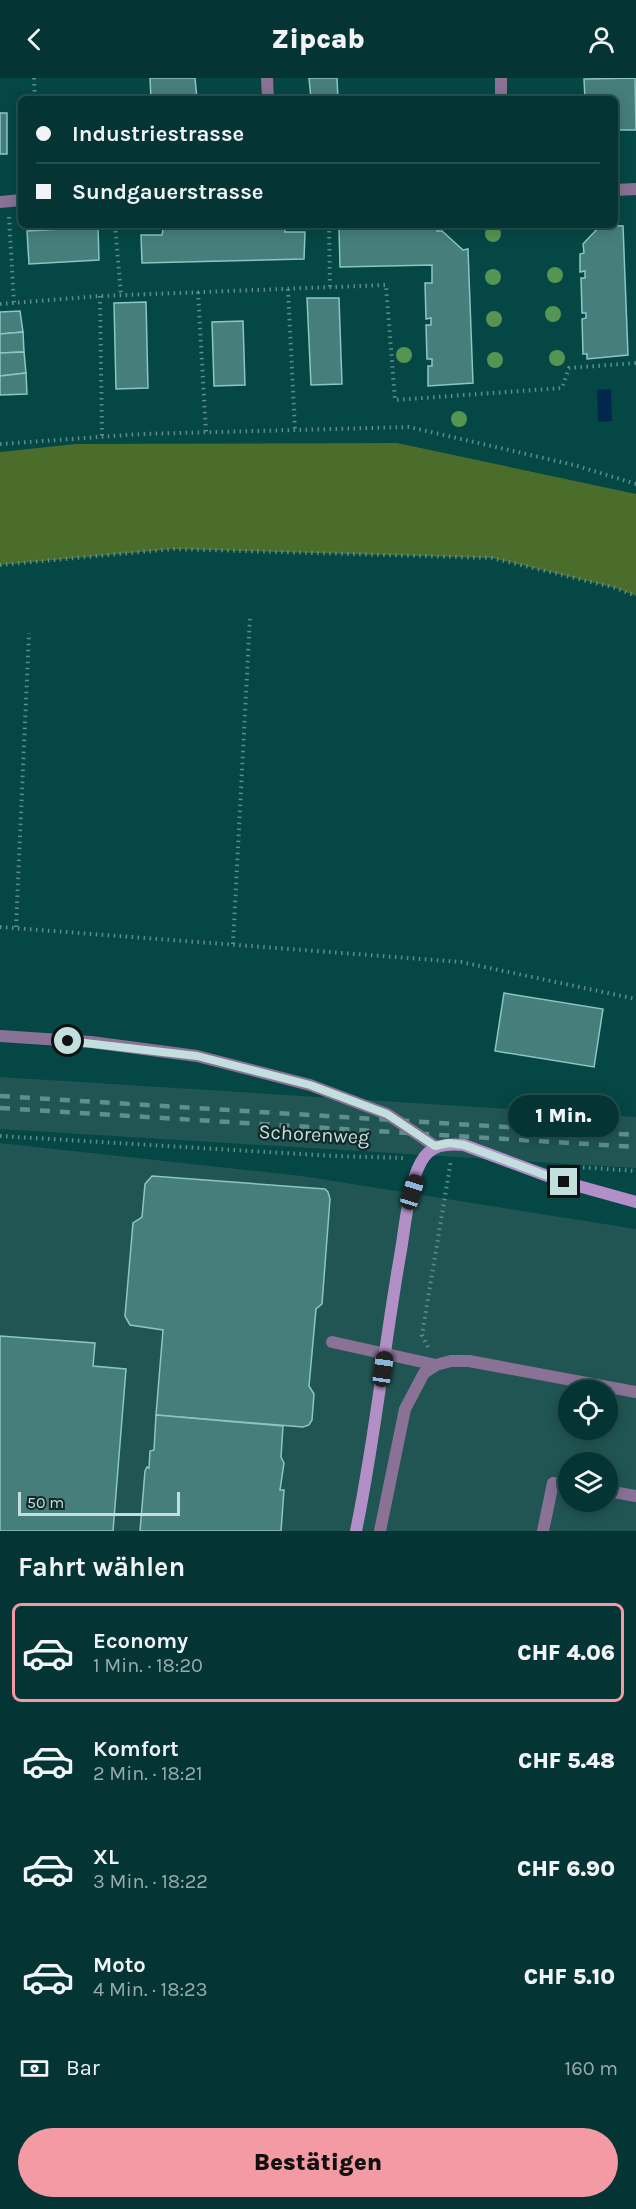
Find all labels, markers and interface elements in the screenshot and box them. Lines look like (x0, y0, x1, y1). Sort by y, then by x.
icon: back (18, 23, 51, 56)
text: Zipcab (271, 23, 365, 55)
icon: person (585, 23, 618, 56)
text: Industriestrasse (72, 121, 244, 147)
text: Sundgauerstrasse (72, 179, 263, 205)
route start (54, 1027, 81, 1054)
callout: 1 Min. (508, 1095, 620, 1137)
text: 1 Min. (535, 1104, 592, 1127)
street label: Schorenweg (258, 1120, 370, 1149)
route end (550, 1168, 577, 1195)
car (398, 1172, 426, 1212)
car (372, 1350, 394, 1388)
map controls (558, 1380, 618, 1512)
button: locate (558, 1380, 618, 1440)
button: layers (558, 1452, 618, 1512)
scale bar (18, 1489, 180, 1516)
text: 50 m (27, 1493, 64, 1512)
text: Fahrt wählen (18, 1551, 185, 1583)
icon: car (21, 1626, 75, 1680)
text: Economy (93, 1628, 188, 1654)
text: CHF 4.06 (517, 1640, 615, 1666)
text: 1 Min. · 18:20 (93, 1654, 203, 1677)
icon: car (21, 1734, 75, 1788)
text: Komfort (93, 1736, 179, 1762)
text: CHF 5.48 (518, 1748, 615, 1774)
text: 2 Min. · 18:21 (93, 1762, 203, 1785)
icon: car (21, 1842, 75, 1896)
text: XL (93, 1844, 119, 1870)
text: CHF 6.90 (517, 1856, 615, 1882)
text: 3 Min. · 18:22 (93, 1870, 208, 1893)
icon: car (21, 1950, 75, 2004)
text: Moto (93, 1952, 146, 1978)
text: CHF 5.10 (524, 1964, 615, 1990)
text: 4 Min. · 18:23 (93, 1978, 207, 2001)
icon: cash (18, 2052, 51, 2085)
text: Bar (66, 2055, 100, 2081)
text: 160 m (565, 2057, 618, 2080)
button: Bestätigen (18, 2128, 618, 2197)

